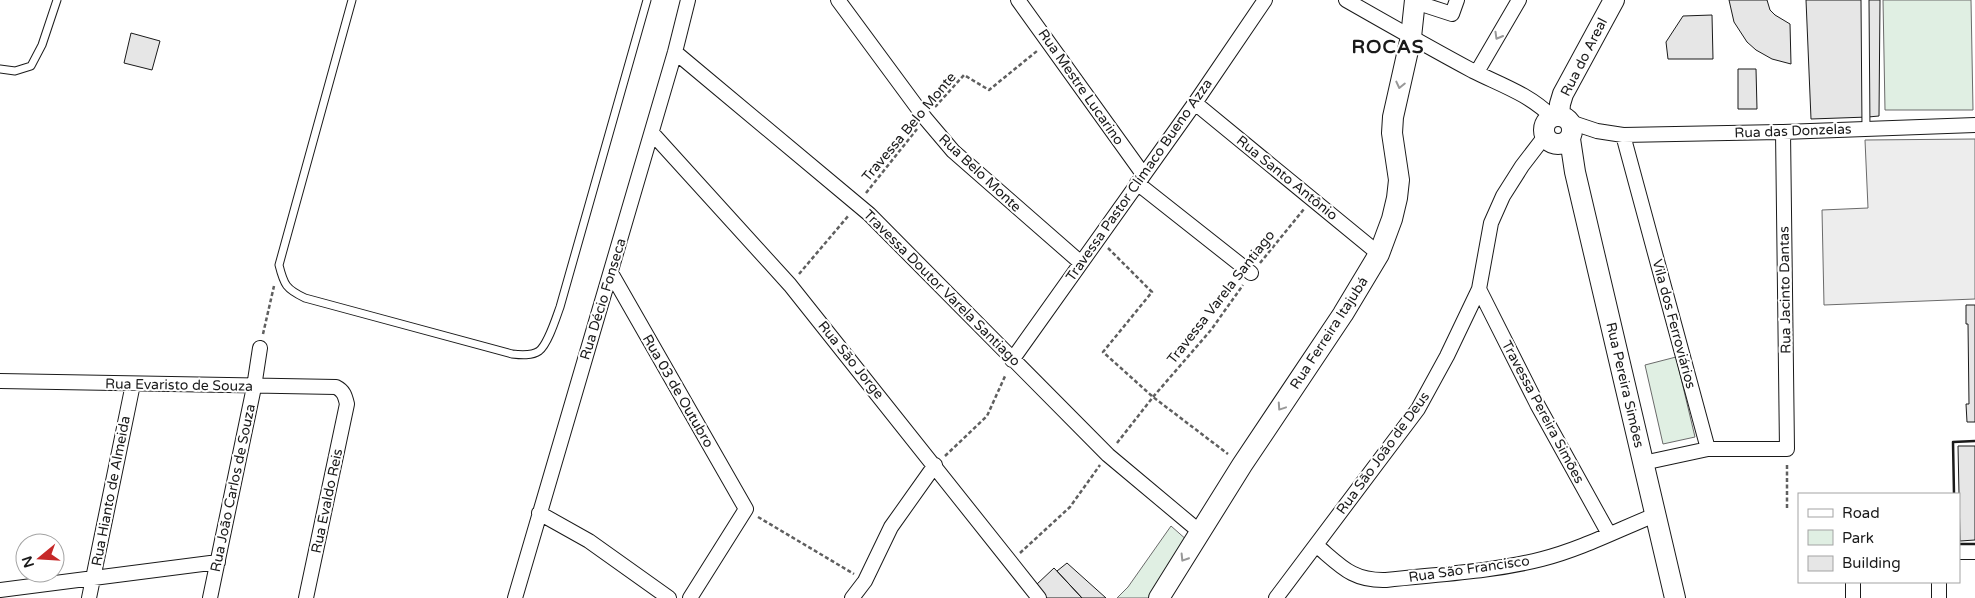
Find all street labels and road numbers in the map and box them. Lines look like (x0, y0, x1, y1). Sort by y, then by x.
street label: Rua do Areal (1557, 15, 1611, 99)
street label: Rua Mestre Lucarino (1035, 26, 1127, 148)
street label: Travessa Belo Monte (858, 69, 960, 185)
street label: Travessa Pastor Clímaco Bueno Azza (1062, 75, 1216, 285)
street label: Rua das Donzelas (1734, 120, 1852, 142)
street label: Rua Belo Monte (935, 130, 1025, 216)
street label: Rua Santo Antônio (1233, 132, 1341, 224)
street label: Travessa Doutor Varela Santiago (860, 206, 1024, 370)
street label: Rua Jacinto Dantas (1775, 226, 1795, 354)
street label: Travessa Varela Santiago (1164, 227, 1278, 367)
street label: Rua Décio Fonseca (576, 236, 630, 362)
street label: Vila dos Ferroviários (1649, 257, 1700, 391)
street label: Rua Ferreira Itajubá (1286, 274, 1372, 392)
street label: Rua São Jorge (814, 318, 888, 403)
street label: Rua Pereira Simões (1602, 320, 1648, 450)
street label: Rua 03 de Outubro (639, 331, 717, 451)
street label: Travessa Pereira Simões (1498, 338, 1588, 487)
street label: Rua Evaristo de Souza (105, 375, 253, 395)
street label: Rua São João de Deus (1333, 388, 1433, 518)
street label: Rua João Carlos de Souza (207, 402, 259, 574)
street label: Rua Hianto de Almeida (88, 414, 134, 568)
street label: Rua Evaldo Reis (308, 447, 346, 555)
street label: Rua São Francisco (1407, 552, 1531, 586)

